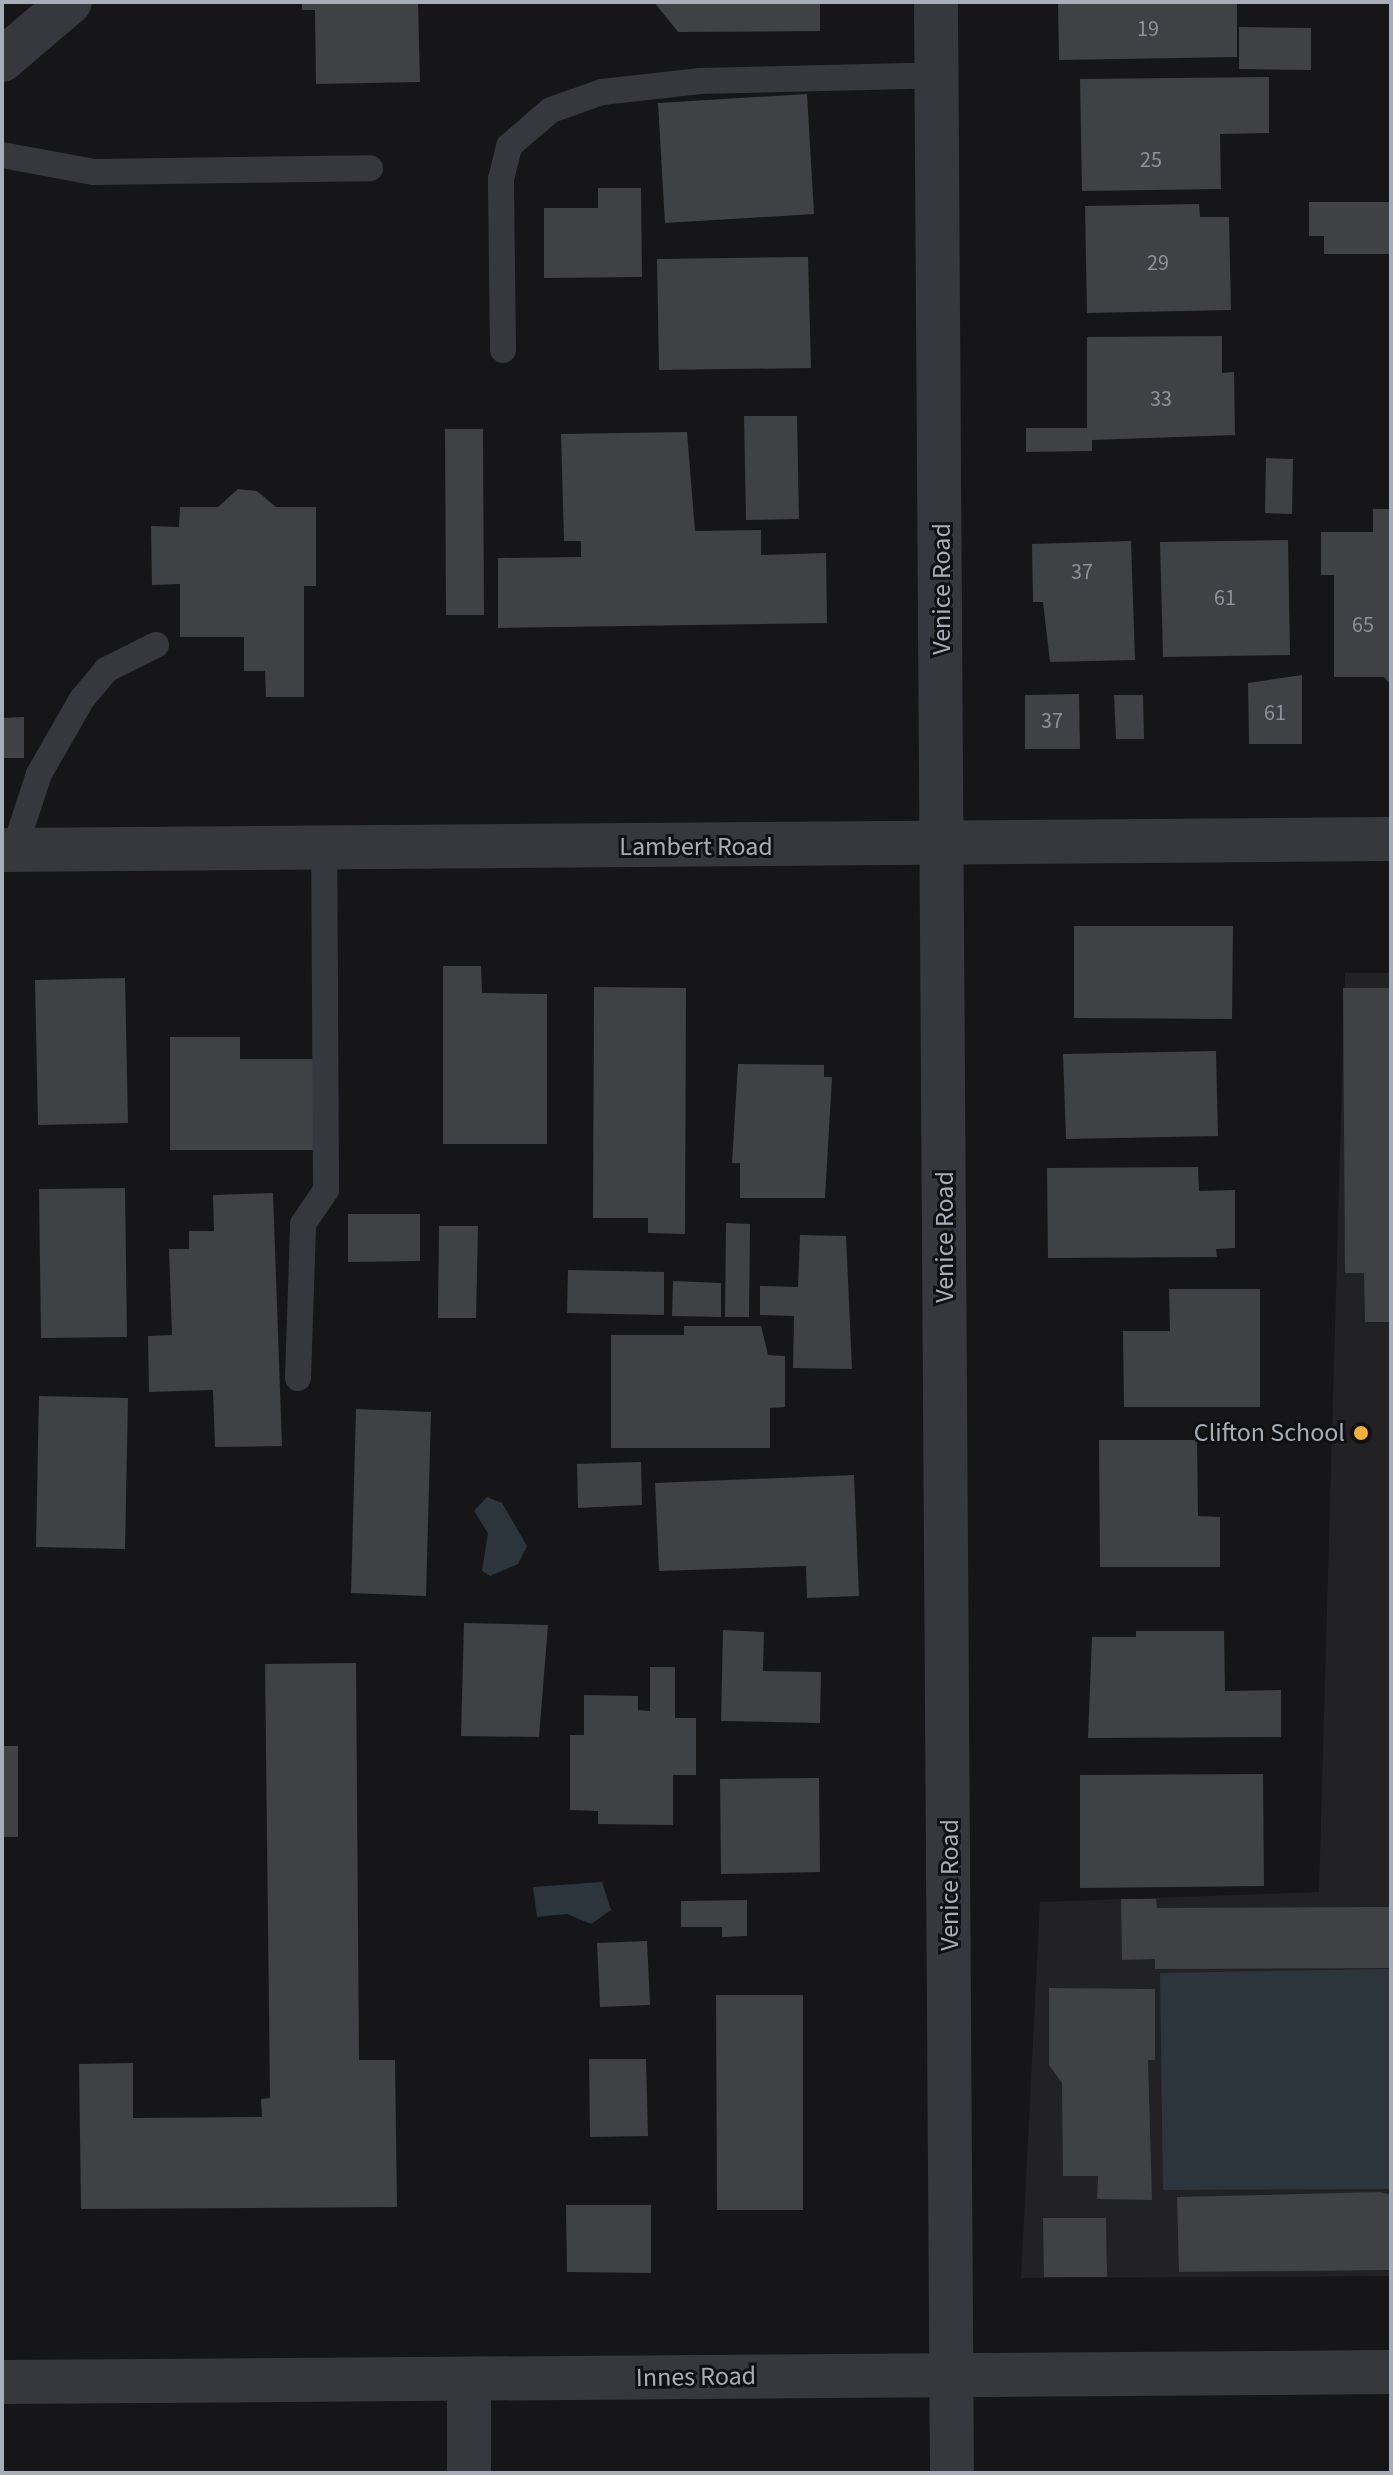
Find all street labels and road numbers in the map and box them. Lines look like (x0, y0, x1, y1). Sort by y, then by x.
street label: Venice Road (926, 523, 958, 655)
street label: Lambert Road (619, 831, 773, 863)
street label: Venice Road (929, 1171, 961, 1303)
street label: Venice Road (934, 1819, 966, 1951)
street label: Innes Road (636, 2360, 756, 2394)

